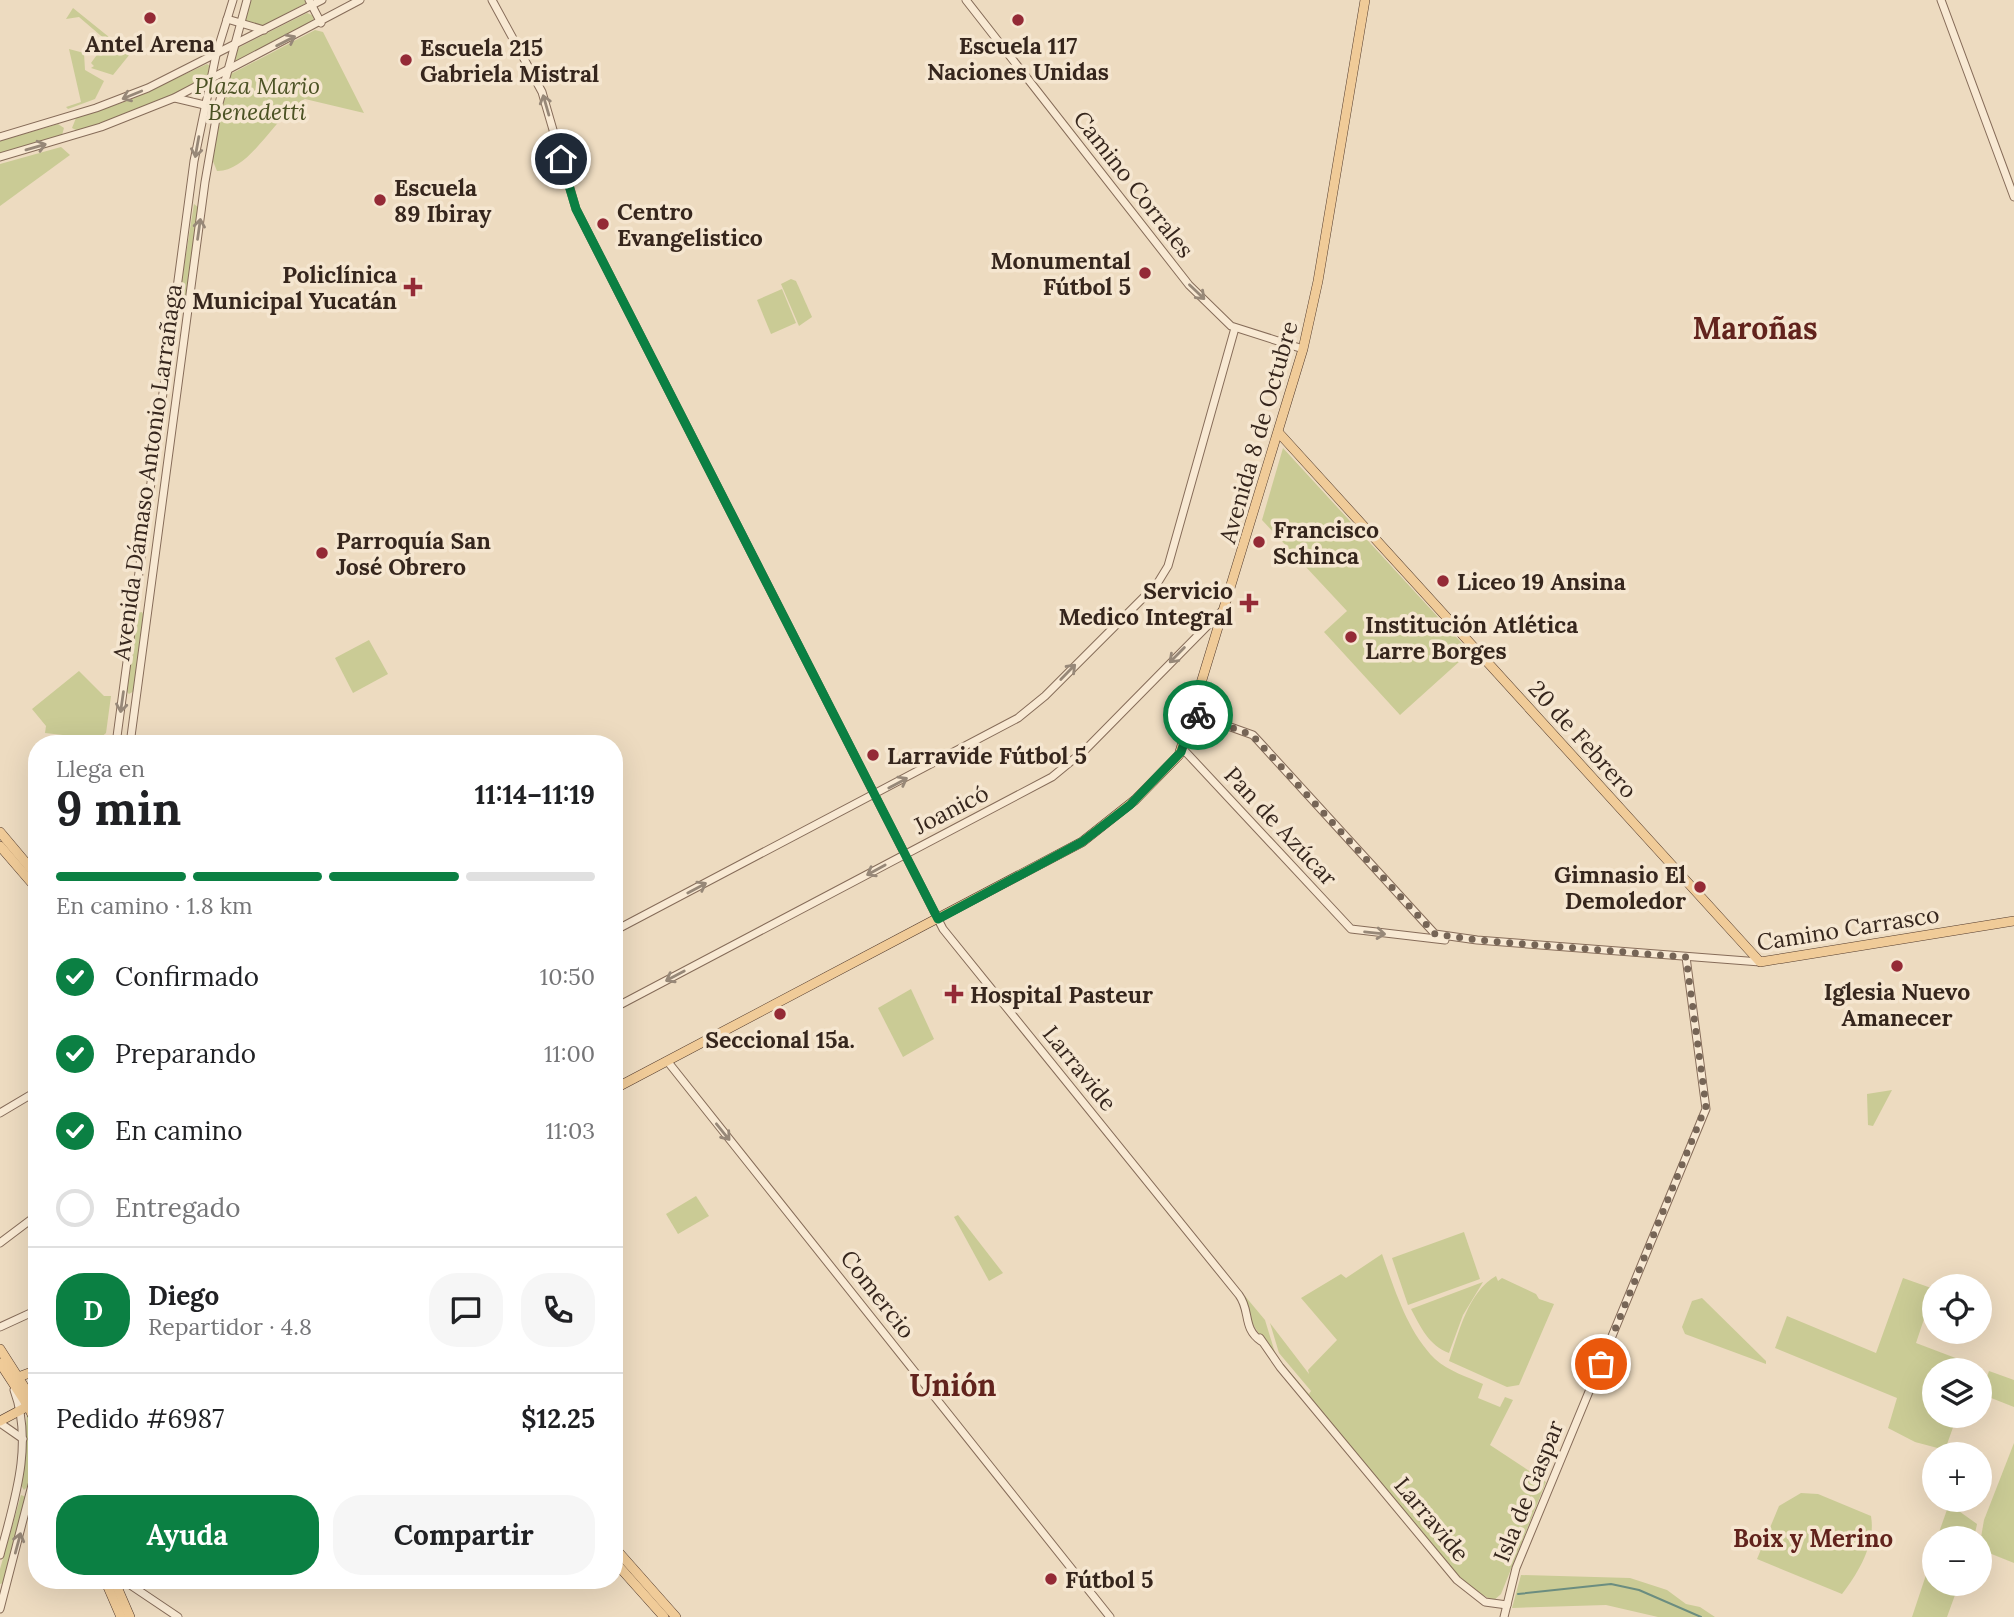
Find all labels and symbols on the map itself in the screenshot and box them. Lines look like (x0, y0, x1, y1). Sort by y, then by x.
marker: Antel Arena (142, 10, 158, 26)
marker: Escuela 117 Naciones Unidas (1010, 12, 1026, 28)
place label: Antel Arena (85, 29, 215, 58)
place label: Escuela 117 Naciones Unidas (927, 31, 1109, 86)
place label: Escuela 215 Gabriela Mistral (420, 33, 599, 88)
one-way arrow (275, 34, 296, 47)
marker: Escuela 215 Gabriela Mistral (398, 52, 414, 68)
park label: Plaza Mario Benedetti (194, 71, 320, 126)
one-way arrow (122, 89, 144, 102)
one-way arrow (539, 94, 552, 116)
street label: Camino Corrales (1067, 105, 1201, 263)
pin (531, 129, 591, 189)
one-way arrow (190, 135, 203, 158)
one-way arrow (24, 140, 46, 153)
place label: Escuela 89 Ibiray (394, 173, 492, 228)
marker: Escuela 89 Ibiray (372, 192, 388, 208)
place label: Centro Evangelistico (617, 197, 763, 252)
marker: Centro Evangelistico (595, 216, 611, 232)
one-way arrow (193, 218, 206, 241)
place label: Monumental Fútbol 5 (991, 246, 1131, 301)
place label: Policlínica Municipal Yucatán (192, 260, 397, 315)
marker: Monumental Fútbol 5 (1137, 265, 1153, 281)
marker: Policlínica Municipal Yucatán (403, 277, 423, 297)
street label: Avenida Dámaso Antonio Larrañaga (106, 282, 188, 663)
one-way arrow (1188, 284, 1205, 301)
district label: Maroñas (1692, 309, 1818, 347)
street label: Avenida 8 de Octubre (1212, 318, 1304, 547)
place label: Francisco Schinca (1273, 515, 1379, 570)
place label: Parroquía San José Obrero (336, 526, 491, 581)
marker: Francisco Schinca (1251, 534, 1267, 550)
marker: Parroquía San José Obrero (314, 545, 330, 561)
place label: Liceo 19 Ansina (1457, 567, 1626, 596)
marker: Liceo 19 Ansina (1435, 573, 1451, 589)
place label: Servicio Medico Integral (1059, 576, 1233, 631)
marker: Servicio Medico Integral (1239, 593, 1259, 613)
place label: Institución Atlética Larre Borges (1365, 610, 1578, 665)
marker: Institución Atlética Larre Borges (1343, 629, 1359, 645)
one-way arrow (1169, 646, 1186, 663)
one-way arrow (1060, 664, 1077, 681)
street label: 20 de Febrero (1523, 674, 1643, 804)
courier (1163, 680, 1233, 750)
one-way arrow (115, 690, 128, 713)
place label: Larravide Fútbol 5 (887, 741, 1087, 770)
marker: Larravide Fútbol 5 (865, 747, 881, 763)
street label: Pan de Azúcar (1218, 760, 1344, 892)
one-way arrow (888, 776, 908, 790)
street label: Joanicó (908, 778, 993, 840)
place label: Gimnasio El Demoledor (1554, 860, 1686, 915)
one-way arrow (866, 864, 887, 877)
marker: Gimnasio El Demoledor (1692, 879, 1708, 895)
one-way arrow (686, 881, 706, 895)
street label: Camino Carrasco (1755, 899, 1941, 957)
one-way arrow (1363, 927, 1385, 940)
marker: Iglesia Nuevo Amanecer (1889, 958, 1905, 974)
one-way arrow (665, 969, 685, 983)
place label: Iglesia Nuevo Amanecer (1824, 977, 1970, 1032)
place label: Hospital Pasteur (970, 980, 1153, 1009)
marker: Hospital Pasteur (944, 984, 964, 1004)
marker: Seccional 15a. (772, 1006, 788, 1022)
street label: Larravide (1037, 1020, 1123, 1116)
place label: Seccional 15a. (705, 1025, 855, 1054)
one-way arrow (716, 1122, 731, 1141)
street label: Comercio (834, 1244, 922, 1344)
pin (1571, 1334, 1631, 1394)
district label: Unión (909, 1366, 997, 1404)
street label: Isla de Gaspar (1486, 1416, 1570, 1566)
street label: Larravide (1388, 1471, 1476, 1567)
district label: Boix y Merino (1733, 1523, 1893, 1554)
one-way arrow (12, 1532, 25, 1555)
place label: Fútbol 5 (1065, 1565, 1153, 1594)
marker: Fútbol 5 (1043, 1571, 1059, 1587)

